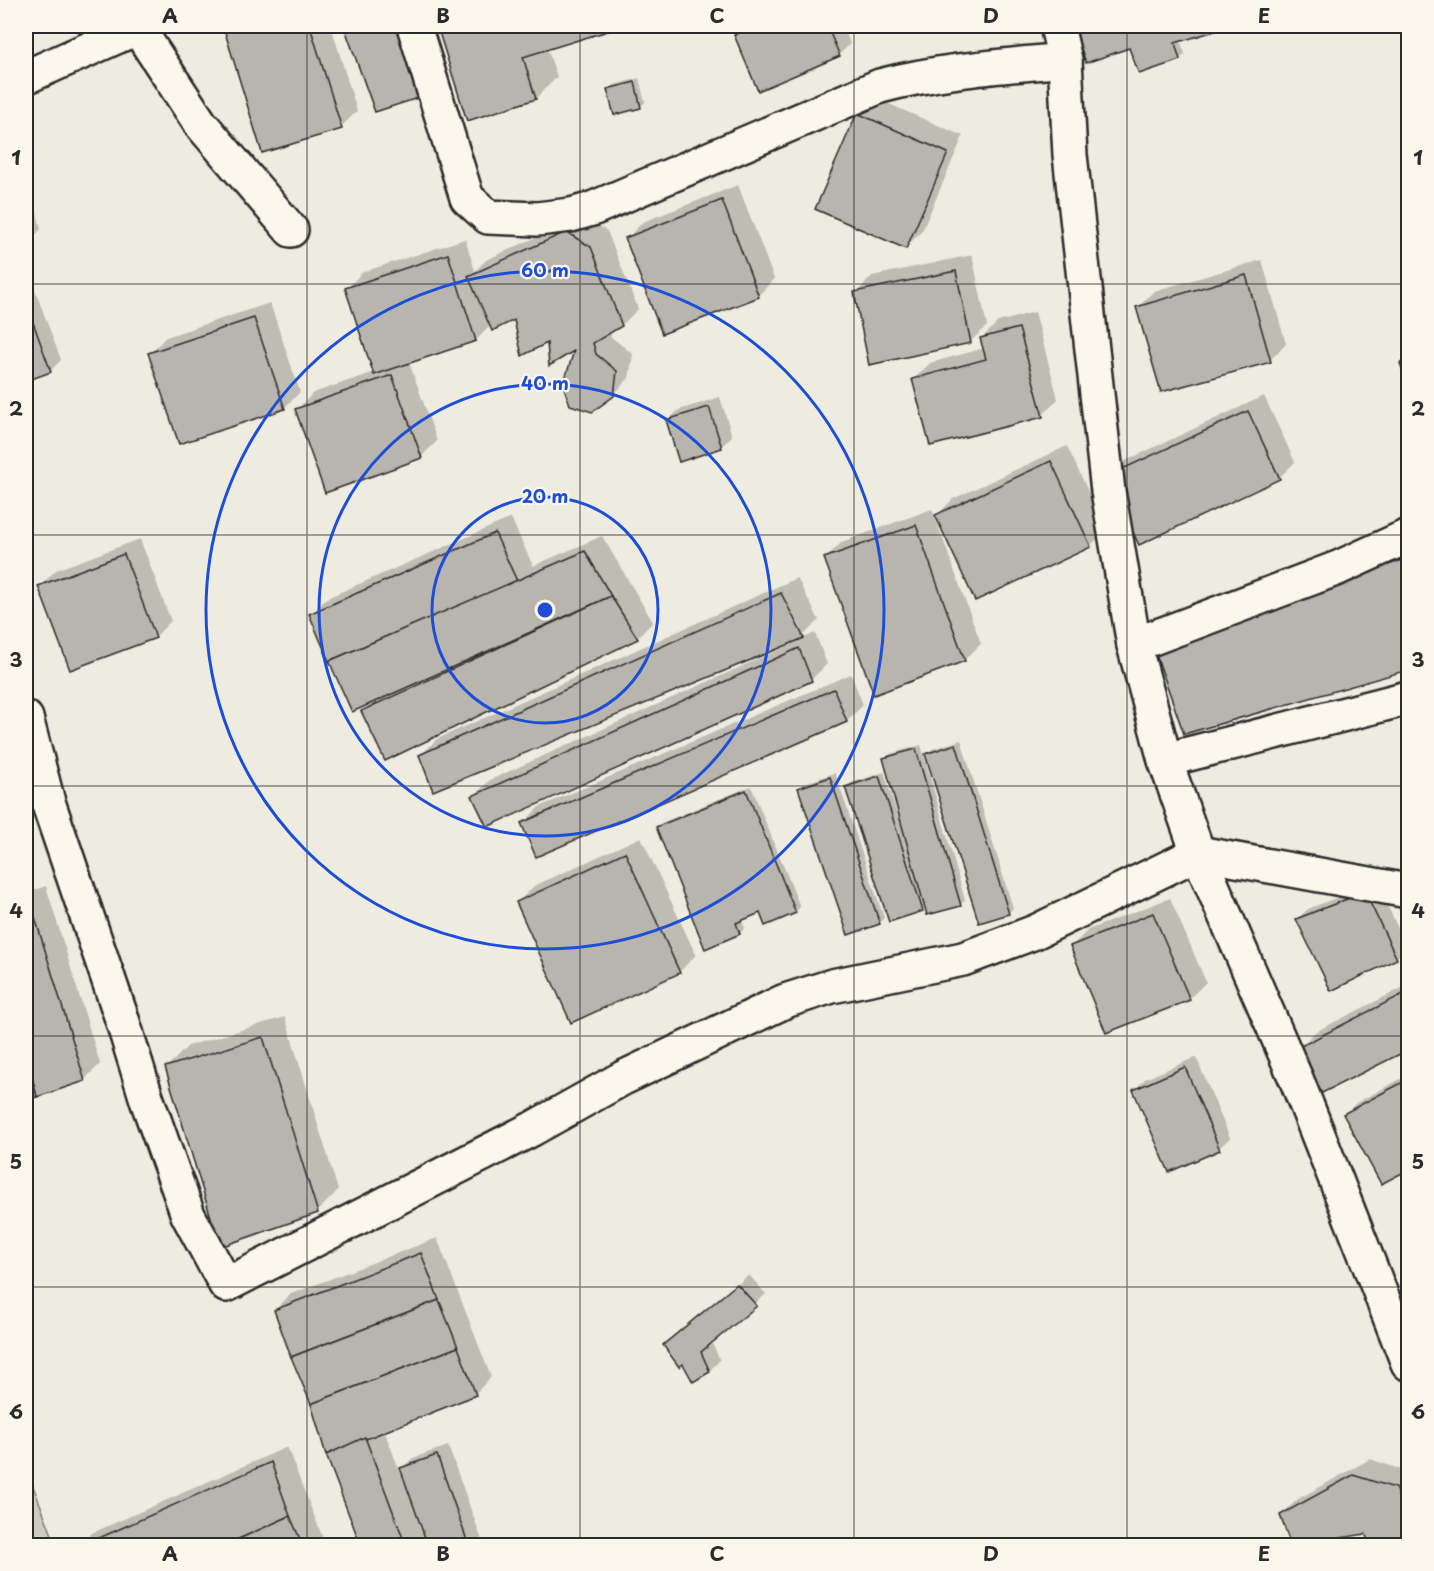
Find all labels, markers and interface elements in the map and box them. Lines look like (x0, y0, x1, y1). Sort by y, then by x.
text: A (162, 0, 178, 30)
text: B (436, 0, 450, 30)
text: C (709, 0, 725, 30)
text: D (983, 0, 999, 30)
text: E (1258, 0, 1270, 30)
text: 1 (11, 142, 21, 172)
text: 1 (1413, 142, 1423, 172)
text: 60 m (521, 256, 569, 283)
text: 40 m (521, 369, 569, 396)
text: 2 (9, 393, 23, 423)
text: 2 (1411, 393, 1425, 423)
text: 20 m (522, 482, 568, 509)
centre of rings (535, 600, 555, 620)
text: 3 (9, 644, 23, 674)
text: 3 (1411, 644, 1425, 674)
text: 4 (9, 895, 23, 925)
text: 4 (1411, 895, 1425, 925)
text: 5 (10, 1146, 22, 1176)
text: 5 (1412, 1146, 1424, 1176)
text: 6 (9, 1396, 23, 1426)
text: 6 (1411, 1396, 1425, 1426)
text: A (162, 1538, 178, 1568)
text: B (436, 1538, 450, 1568)
text: C (709, 1538, 725, 1568)
text: D (983, 1538, 999, 1568)
text: E (1258, 1538, 1270, 1568)

